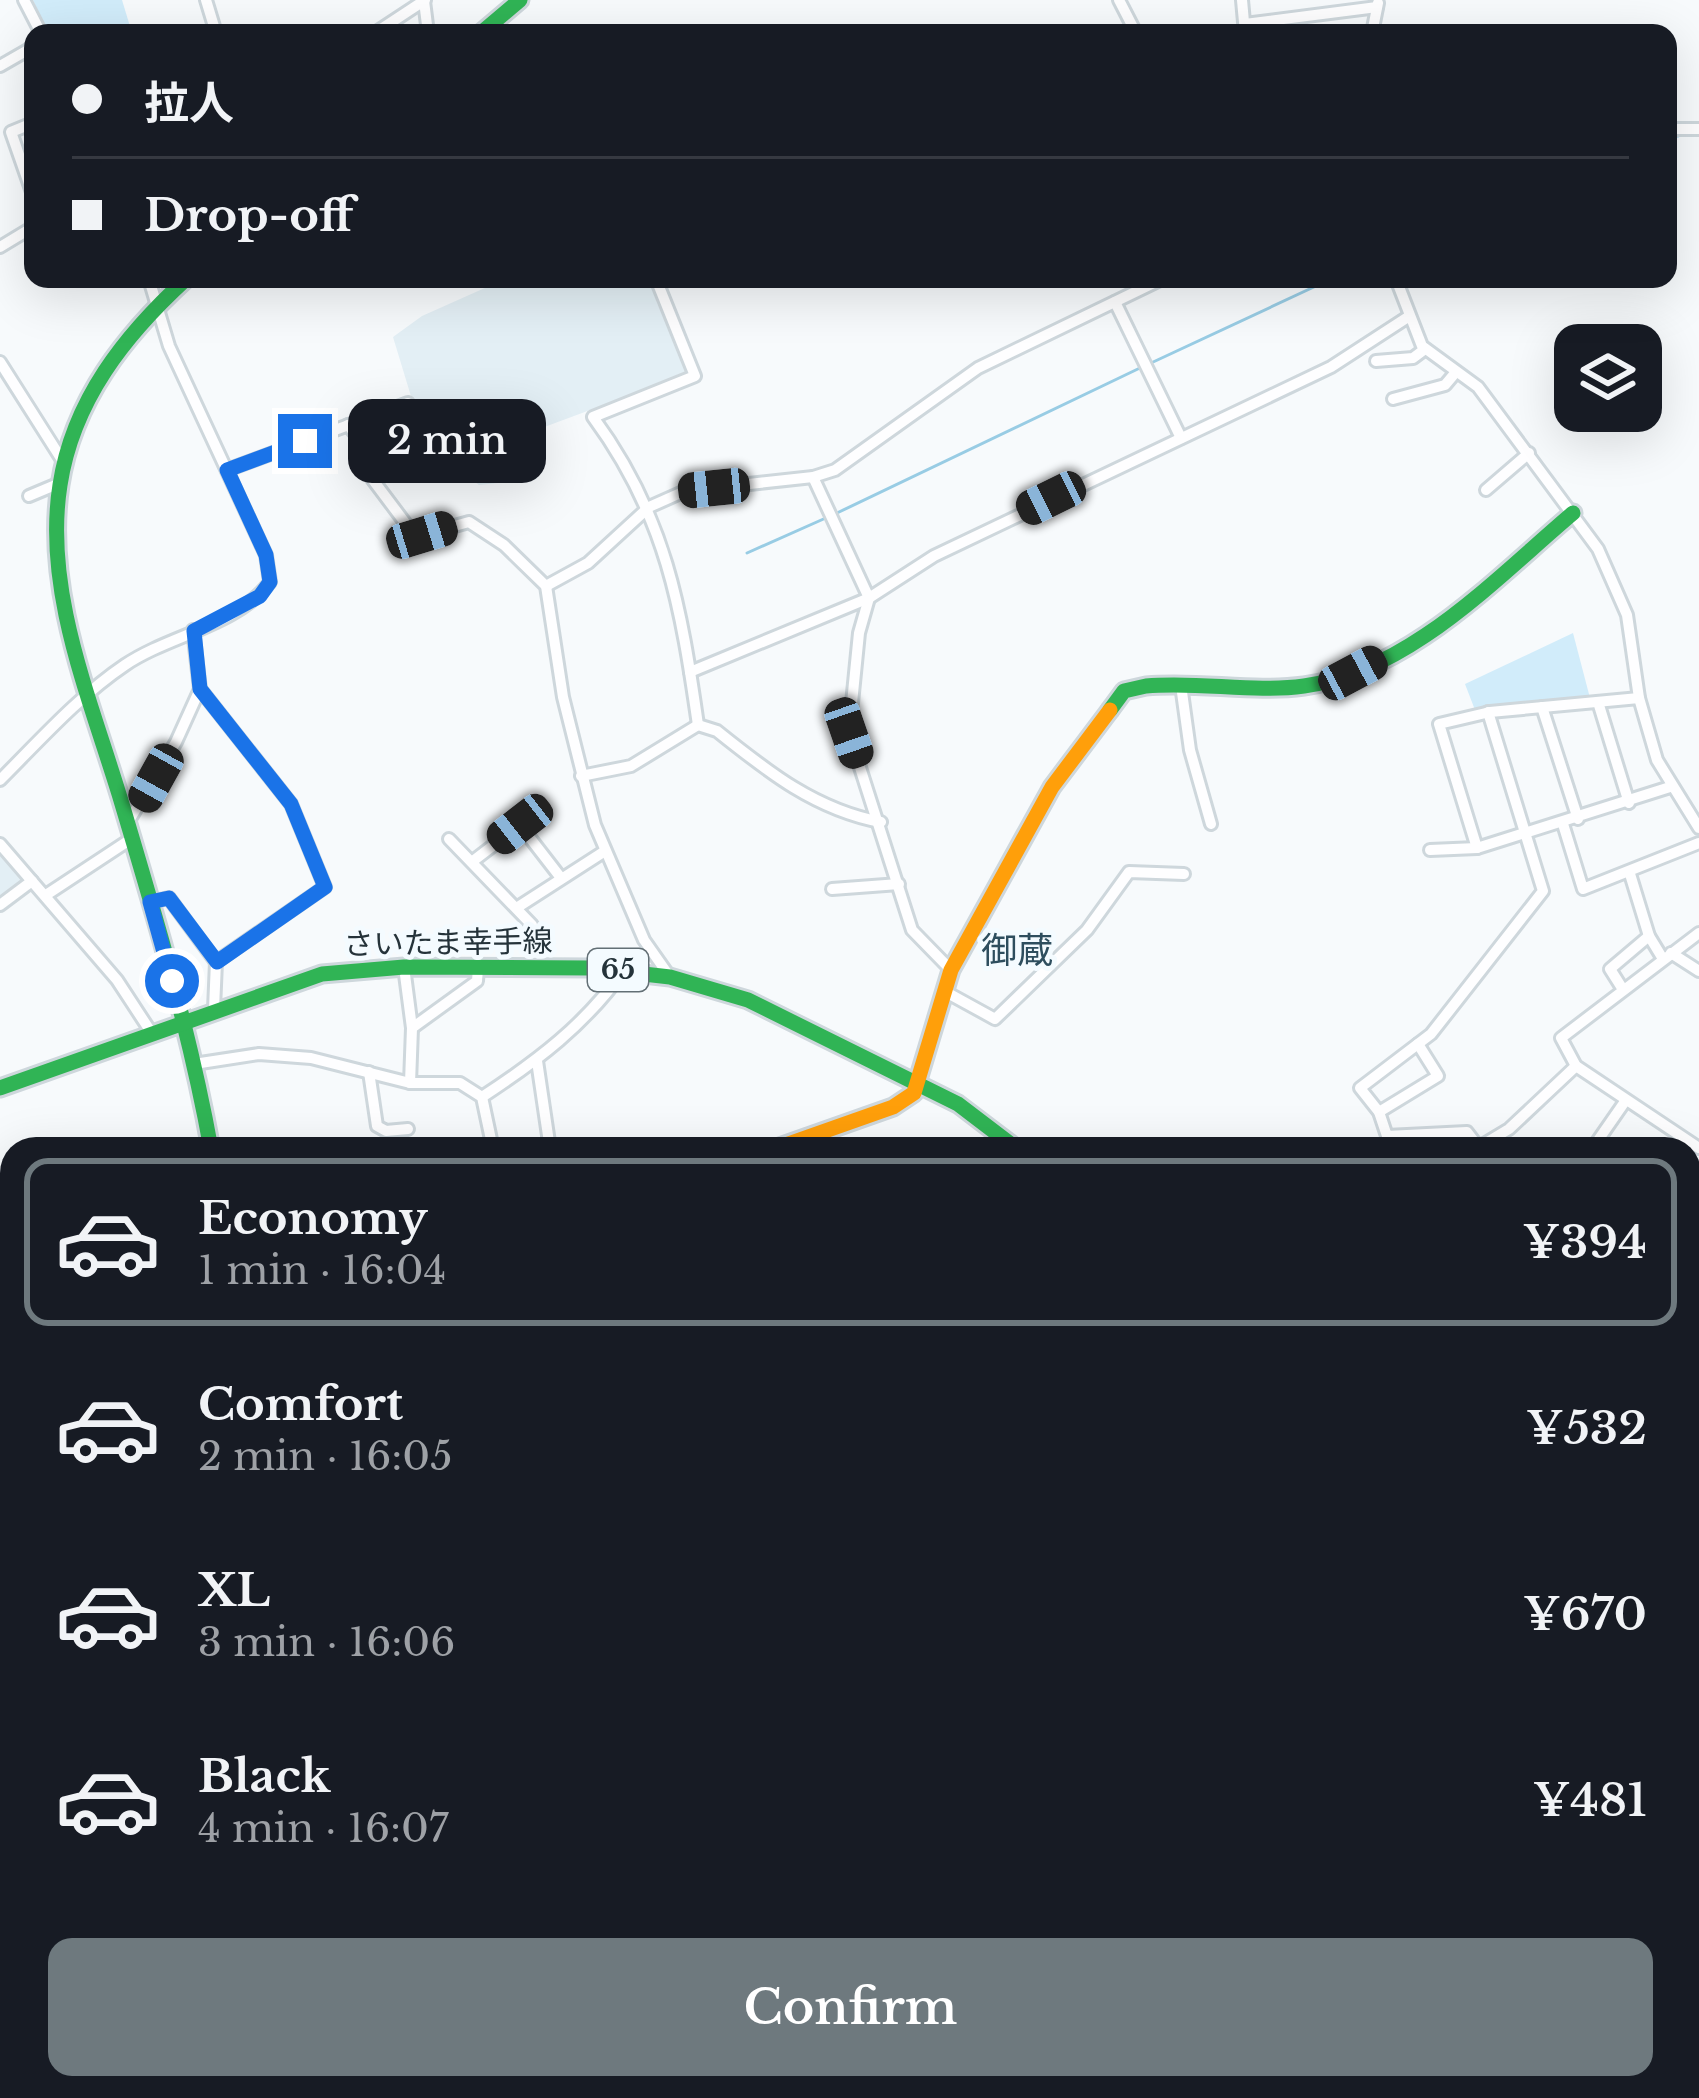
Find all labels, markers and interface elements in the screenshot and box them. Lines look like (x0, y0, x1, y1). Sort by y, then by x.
text: 拉人 (144, 75, 234, 131)
text: Drop-off (144, 187, 354, 243)
map controls (1554, 324, 1662, 432)
button: layers (1554, 324, 1662, 432)
callout: 2 min (347, 399, 545, 483)
route end (278, 414, 332, 468)
text: 2 min (387, 416, 507, 465)
car (676, 466, 752, 510)
car (1011, 466, 1091, 530)
car (382, 507, 462, 563)
car (1313, 640, 1393, 706)
car (820, 693, 878, 773)
car (123, 738, 189, 818)
car (481, 788, 559, 860)
street label: さいたま幸手線 (343, 922, 553, 963)
district label: 御蔵 (981, 928, 1053, 973)
road number: 65 (588, 949, 648, 991)
route start (145, 954, 199, 1008)
icon: car (54, 1188, 162, 1296)
text: Economy (198, 1190, 428, 1246)
text: ¥394 (1522, 1214, 1647, 1270)
text: 1 min · 16:04 (198, 1246, 446, 1295)
icon: car (54, 1374, 162, 1482)
text: Comfort (198, 1376, 403, 1432)
text: ¥532 (1526, 1400, 1647, 1456)
text: 2 min · 16:05 (198, 1432, 452, 1481)
icon: car (54, 1560, 162, 1668)
text: XL (198, 1562, 270, 1618)
text: ¥670 (1523, 1586, 1647, 1642)
text: 3 min · 16:06 (198, 1618, 455, 1667)
icon: car (54, 1746, 162, 1854)
text: Black (198, 1748, 331, 1804)
text: ¥481 (1533, 1772, 1647, 1828)
text: 4 min · 16:07 (198, 1804, 449, 1853)
button: Confirm (48, 1938, 1653, 2076)

